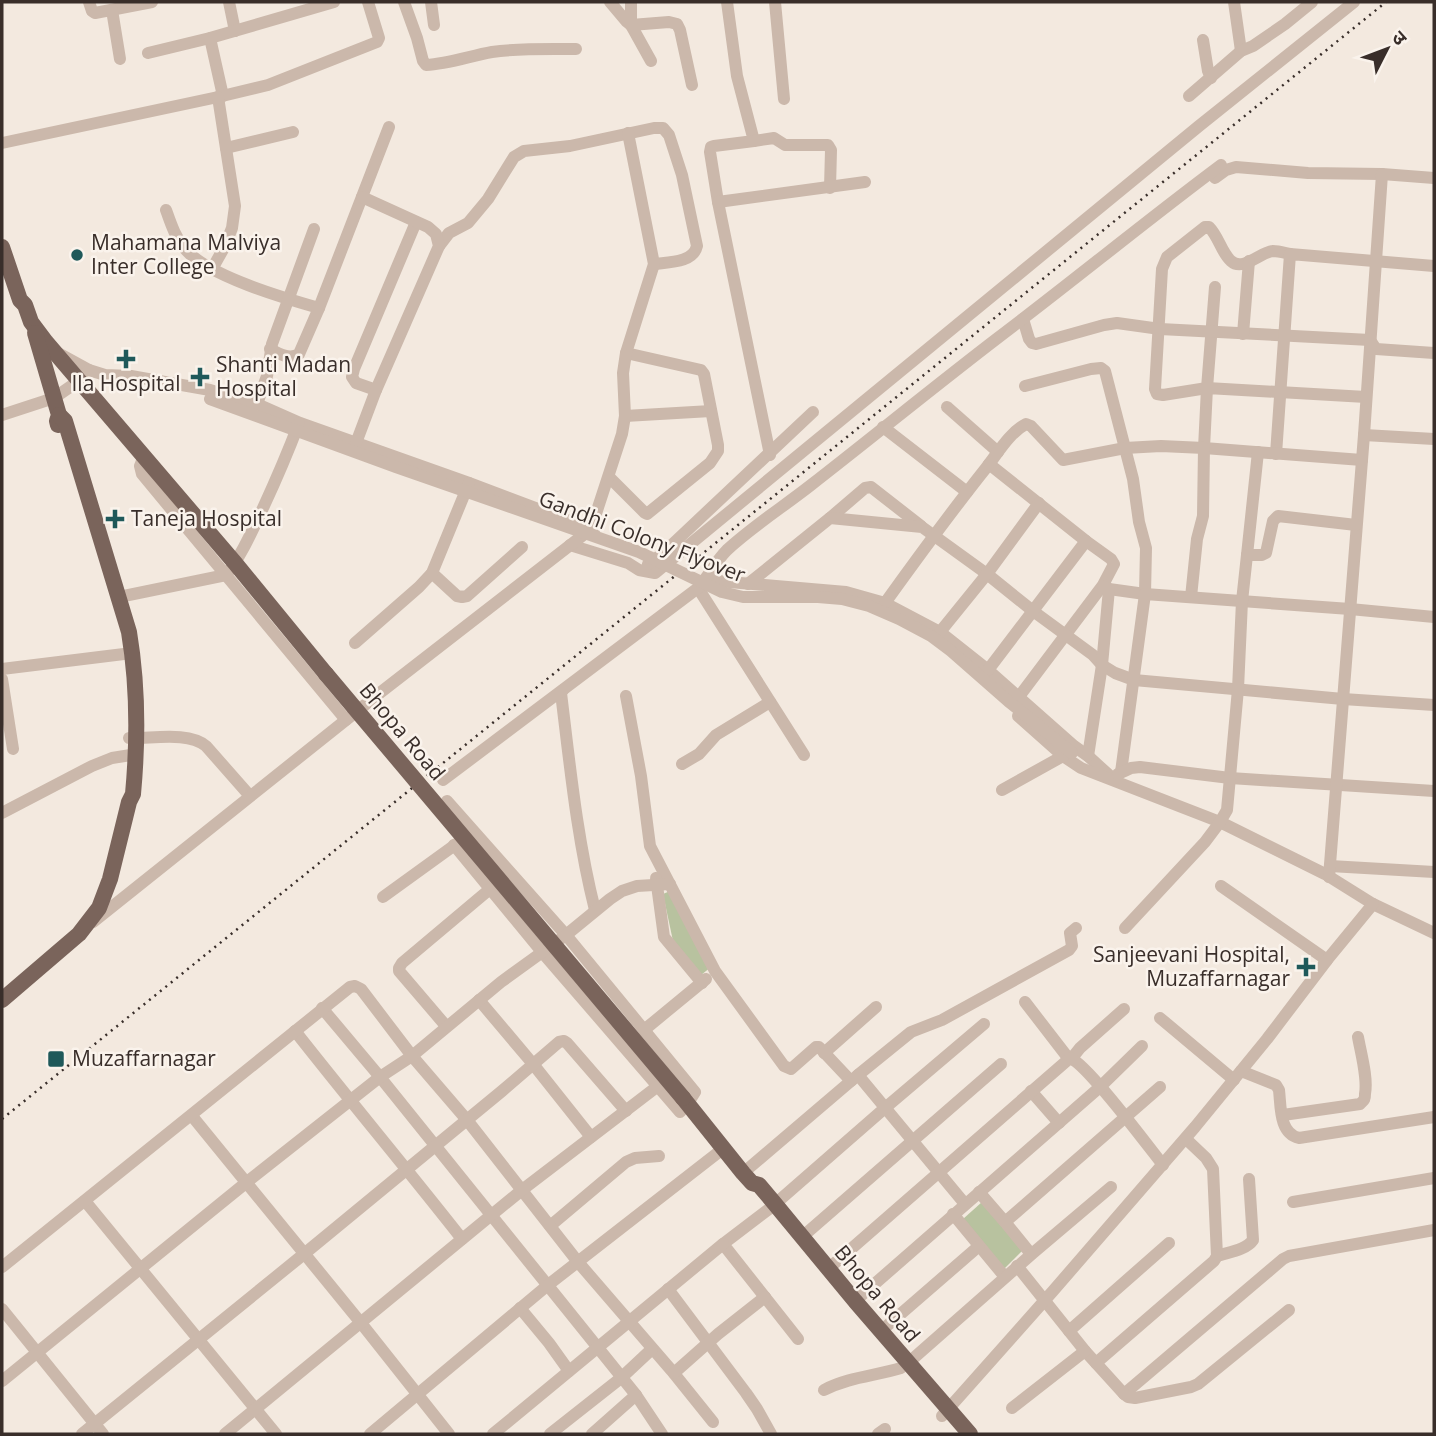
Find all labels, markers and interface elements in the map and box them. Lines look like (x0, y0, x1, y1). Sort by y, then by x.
north arrow (1352, 14, 1422, 84)
text: उ (1386, 25, 1414, 51)
place label: Mahamana Malviya Inter College (91, 228, 281, 280)
marker: Mahamana Malviya Inter College (69, 247, 85, 263)
marker: Ila Hospital (116, 349, 136, 369)
place label: Shanti Madan Hospital (216, 350, 351, 402)
marker: Shanti Madan Hospital (190, 367, 210, 387)
place label: Ila Hospital (71, 369, 181, 397)
street label: Gandhi Colony Flyover (535, 484, 750, 589)
place label: Taneja Hospital (131, 504, 282, 532)
marker: Taneja Hospital (105, 509, 125, 529)
street label: Bhopa Road (354, 677, 452, 786)
place label: Sanjeevani Hospital, Muzaffarnagar (1093, 940, 1290, 992)
marker: Sanjeevani Hospital, Muzaffarnagar (1296, 957, 1316, 977)
place label: Muzaffarnagar (72, 1044, 216, 1072)
marker: Muzaffarnagar (46, 1049, 66, 1069)
street label: Bhopa Road (829, 1239, 927, 1348)

